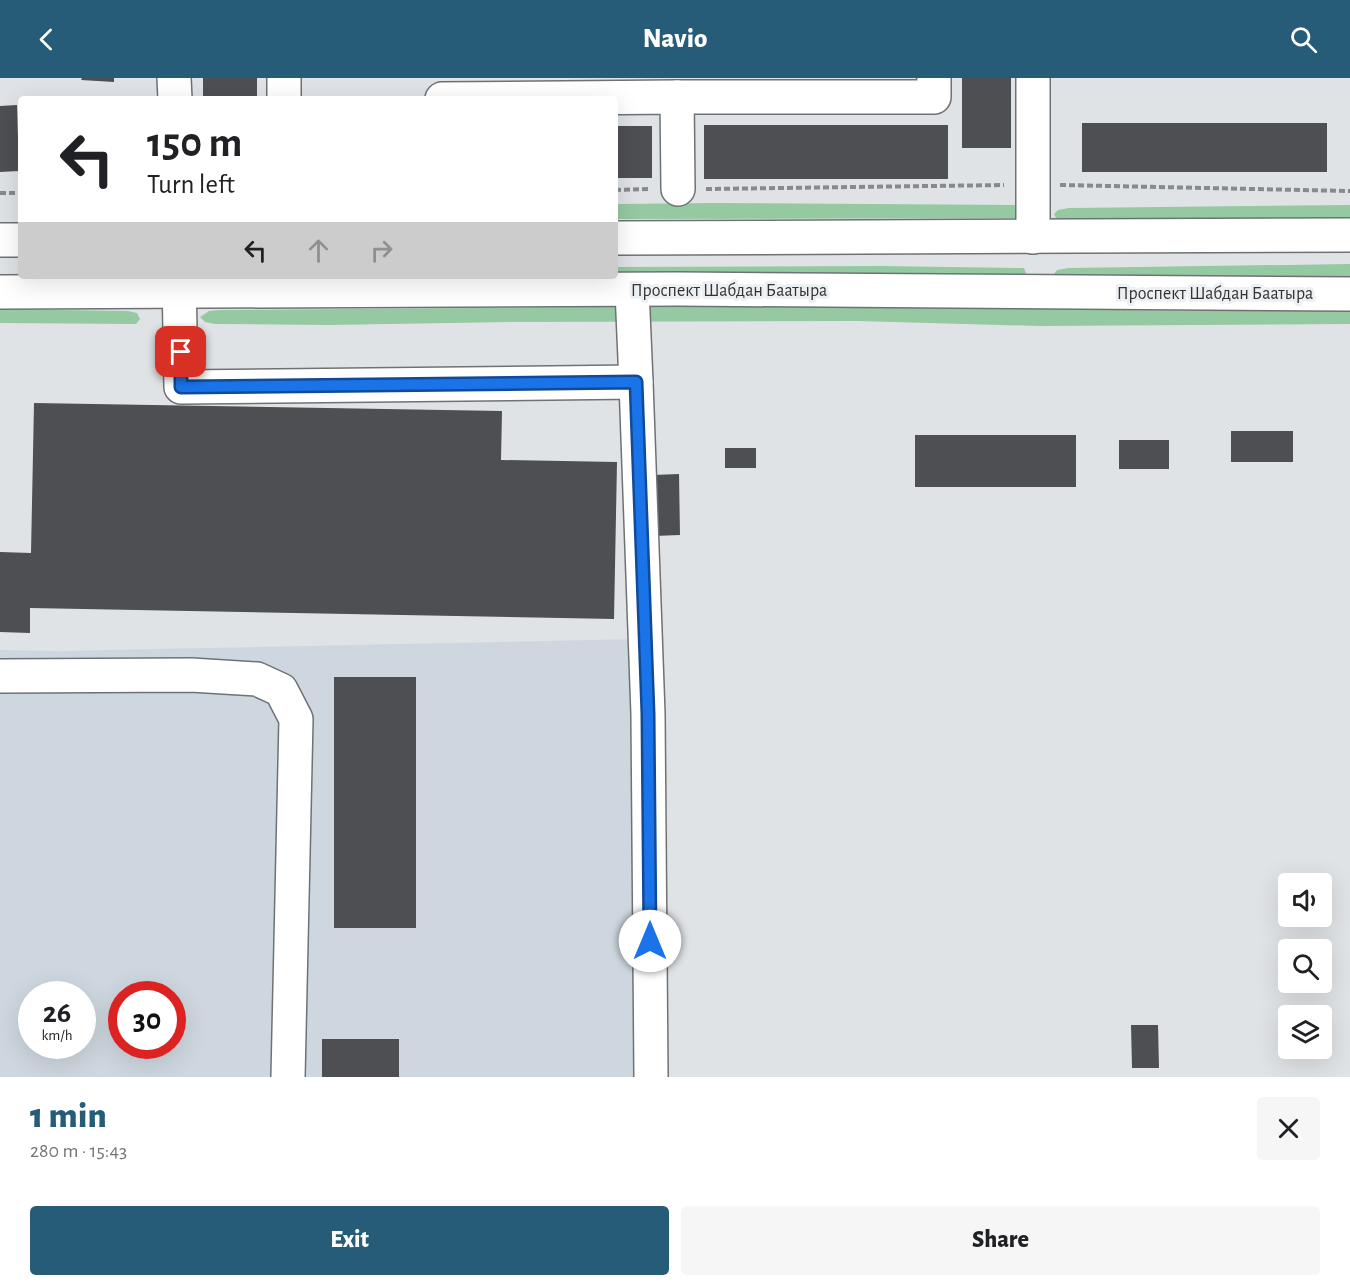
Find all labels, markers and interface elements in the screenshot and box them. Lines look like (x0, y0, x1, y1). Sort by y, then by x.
icon: back (30, 23, 63, 56)
icon: search (1287, 23, 1320, 56)
text: Navio (643, 25, 707, 52)
icon: left (48, 120, 126, 198)
text: 150 m (147, 122, 242, 164)
text: Turn left (147, 171, 235, 198)
icon: left (239, 234, 272, 267)
icon: ahead (302, 234, 335, 267)
icon: right (365, 234, 398, 267)
street label: Проспект Шабдан Баатыра (631, 281, 827, 300)
street label: Проспект Шабдан Баатыра (1117, 284, 1313, 303)
pin (155, 326, 206, 377)
icon: arrive (164, 335, 197, 368)
map controls (1278, 873, 1332, 1059)
button: sound (1278, 873, 1332, 927)
position arrow (618, 909, 682, 973)
button: search (1278, 939, 1332, 993)
speed limit sign: 30 (108, 981, 186, 1059)
text: 26 (43, 998, 71, 1028)
button: layers (1278, 1005, 1332, 1059)
text: km/h (42, 1028, 72, 1043)
button: close (1257, 1097, 1320, 1160)
text: 1 min (30, 1098, 107, 1134)
text: 280 m · 15:43 (30, 1141, 127, 1161)
button: Exit (30, 1206, 669, 1275)
button: Share (681, 1206, 1320, 1275)

